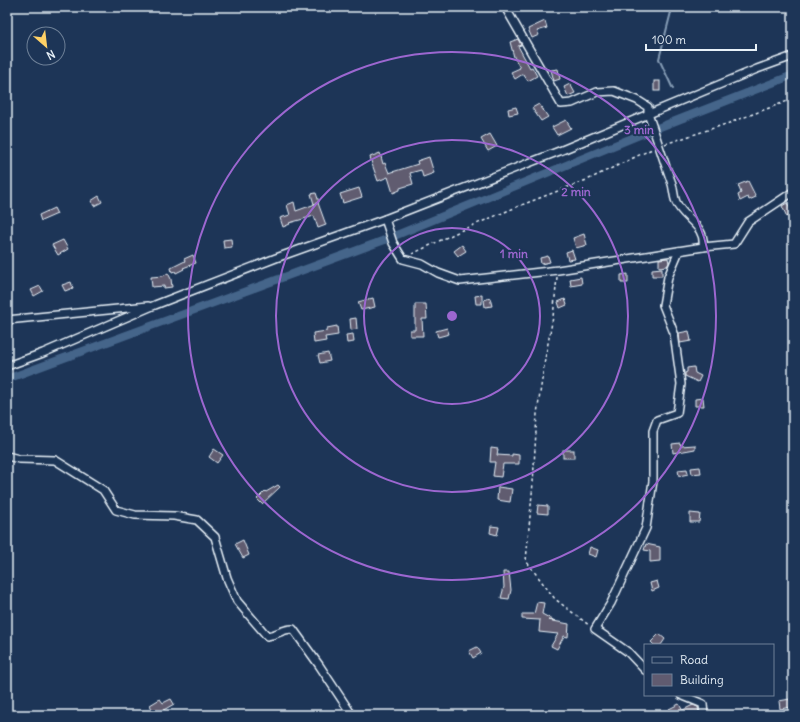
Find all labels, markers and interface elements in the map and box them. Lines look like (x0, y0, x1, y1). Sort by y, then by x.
north arrow (26, 26, 66, 66)
scale bar (646, 26, 756, 52)
text: 100 m (652, 32, 686, 47)
text: N (44, 47, 57, 63)
text: 3 min (624, 122, 654, 137)
text: 2 min (561, 184, 591, 199)
text: 1 min (500, 246, 528, 261)
centre of rings (445, 309, 459, 323)
legend (644, 644, 774, 696)
text: Road (680, 652, 708, 667)
text: Building (680, 672, 724, 687)

